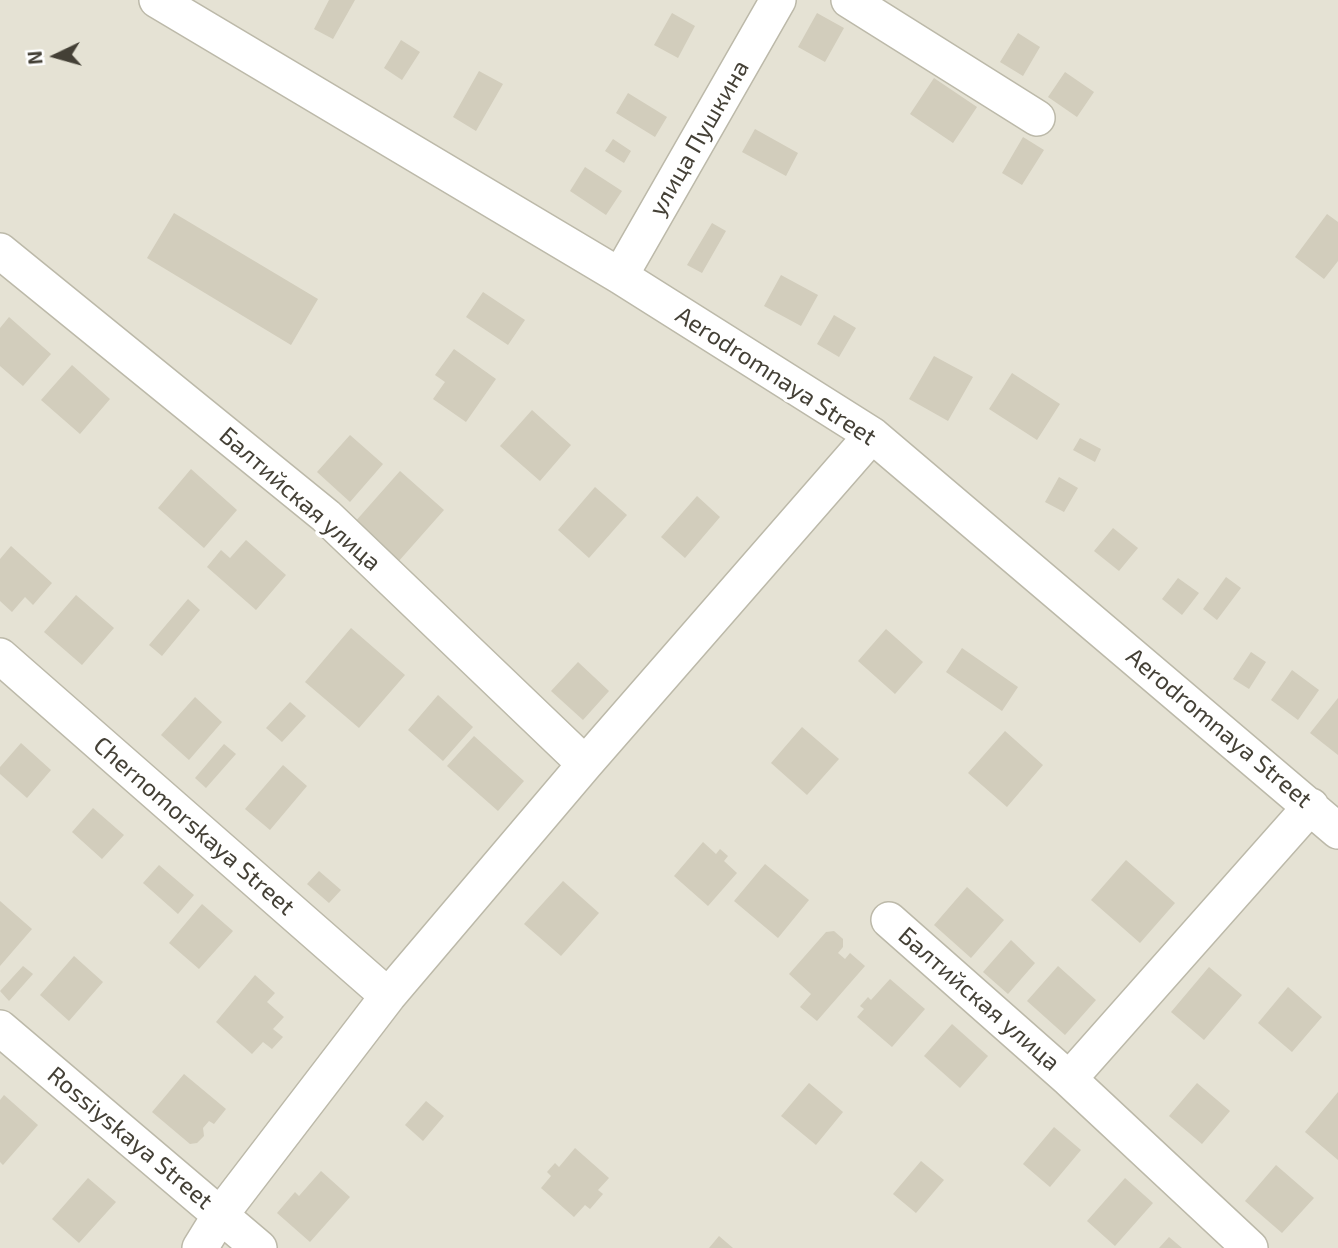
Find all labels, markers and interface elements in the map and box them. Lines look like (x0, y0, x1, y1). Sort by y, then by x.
north arrow (21, 21, 91, 91)
text: N (23, 50, 47, 66)
street label: улица Пушкина (643, 55, 755, 221)
street label: Aerodromnaya Street (670, 300, 882, 452)
street label: Балтийская улица (213, 421, 387, 577)
street label: Aerodromnaya Street (1120, 642, 1318, 814)
street label: Chernomorskaya Street (87, 731, 301, 921)
street label: Балтийская улица (892, 921, 1066, 1077)
street label: Rossiyskaya Street (42, 1061, 218, 1215)

